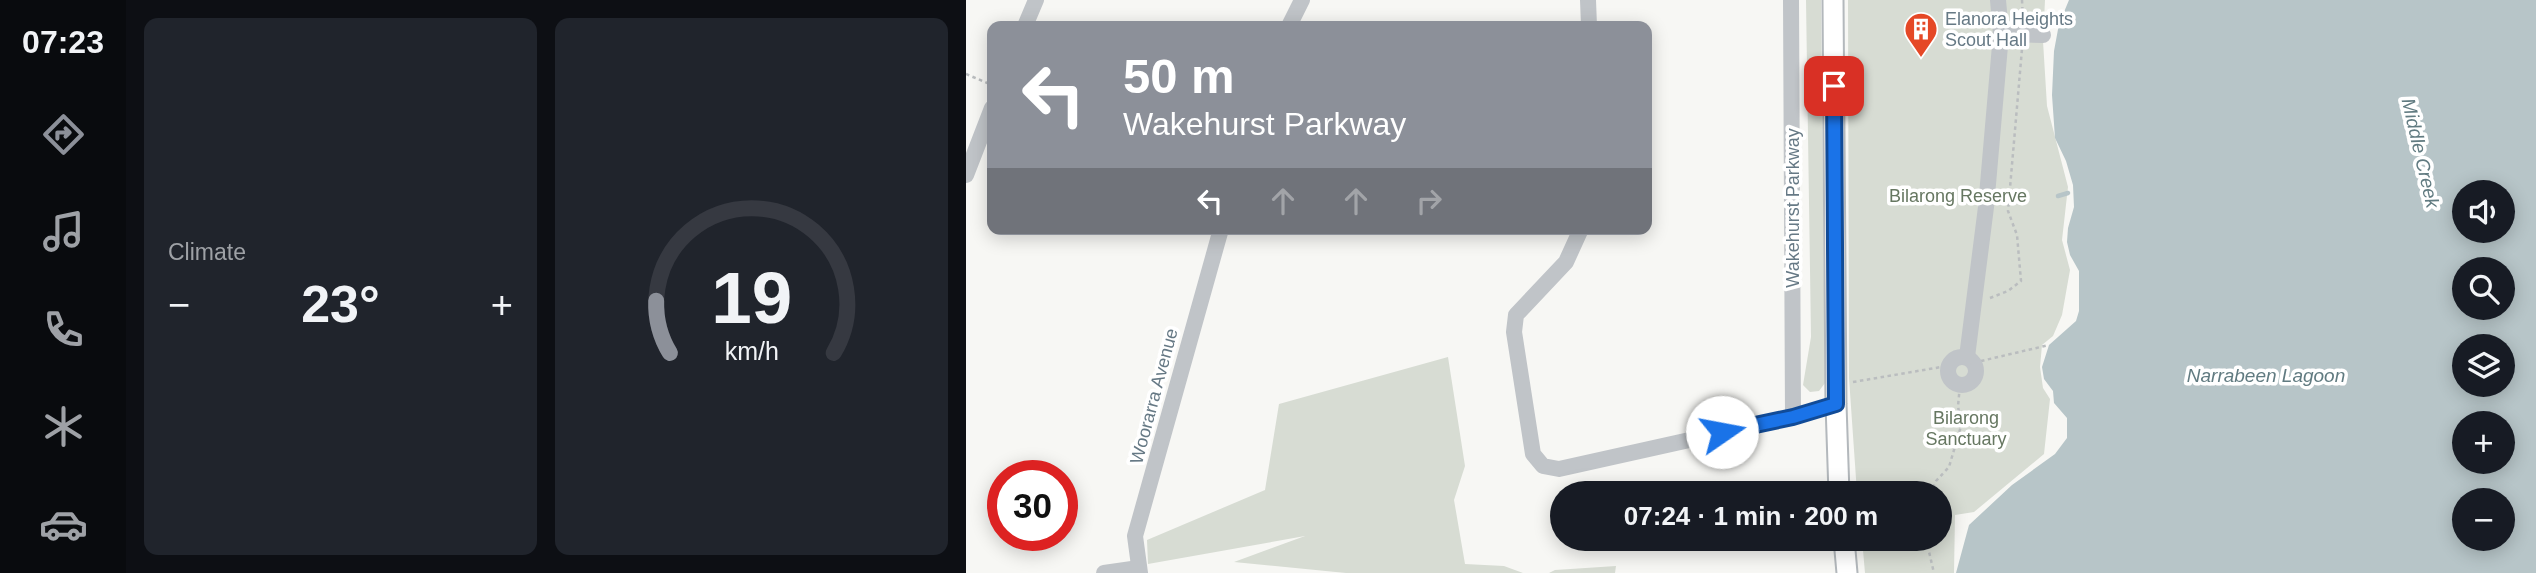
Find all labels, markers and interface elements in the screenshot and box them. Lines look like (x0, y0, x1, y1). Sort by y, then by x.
place label: Elanora Heights Scout Hall (1945, 9, 2073, 50)
building icon: Elanora Heights Scout Hall (1902, 10, 1940, 59)
text: 07:23 (22, 24, 104, 60)
icon: left (1008, 49, 1099, 140)
text: 50 m (1123, 49, 1235, 103)
pin (1804, 56, 1864, 116)
icon: arrive (1815, 67, 1853, 105)
water label: Middle Creek (2398, 96, 2444, 211)
text: Wakehurst Parkway (1123, 106, 1406, 142)
icon: directions (39, 110, 88, 159)
street label: Wakehurst Parkway (1783, 128, 1803, 288)
map controls (2452, 180, 2515, 551)
button: sound (2452, 180, 2515, 243)
icon: left (1191, 182, 1229, 220)
icon: ahead (1264, 182, 1302, 220)
icon: ahead (1337, 182, 1375, 220)
icon: right (1410, 182, 1448, 220)
park label: Bilarong Reserve (1889, 186, 2027, 206)
icon: music (39, 207, 88, 256)
text: Climate (168, 239, 246, 265)
text: 19 (711, 257, 792, 338)
button: search (2452, 257, 2515, 320)
text: 23° (301, 275, 380, 333)
text: − (168, 284, 190, 326)
text: + (491, 284, 513, 326)
icon: phone (39, 305, 88, 354)
street label: Woorarra Avenue (1126, 326, 1182, 466)
button: layers (2452, 334, 2515, 397)
text: km/h (724, 336, 779, 364)
water label: Narrabeen Lagoon (2187, 365, 2345, 386)
position arrow (1685, 395, 1759, 469)
icon: climate (39, 402, 88, 451)
park label: Bilarong Sanctuary (1925, 408, 2007, 449)
button: + (2452, 411, 2515, 474)
speed limit sign: 30 (987, 460, 1078, 551)
button: − (2452, 488, 2515, 551)
icon: car (39, 500, 88, 549)
text: 07:24 · 1 min · 200 m (1624, 501, 1878, 531)

